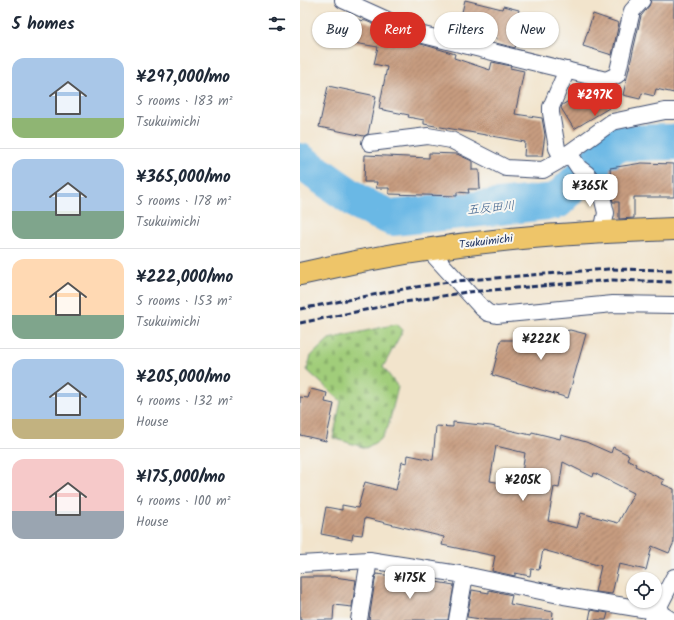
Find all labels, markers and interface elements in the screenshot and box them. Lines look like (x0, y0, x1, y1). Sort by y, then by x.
text: 5 homes (12, 11, 75, 38)
chip: Buy (312, 12, 362, 48)
chip: Rent (370, 12, 426, 48)
chip: Filters (434, 12, 498, 48)
chip: New (506, 12, 559, 48)
icon: filters (266, 13, 288, 35)
text: ¥297,000/mo (136, 64, 230, 91)
icon: home (44, 74, 92, 122)
pin: ¥297K (567, 83, 623, 117)
text: ¥297K (577, 85, 613, 106)
text: 5 rooms · 183 m² (136, 91, 233, 112)
text: Tsukuimichi (136, 112, 199, 133)
text: ¥365,000/mo (136, 164, 231, 191)
pin: ¥365K (562, 174, 618, 208)
icon: home (44, 175, 92, 223)
text: ¥365K (572, 176, 608, 197)
text: 5 rooms · 178 m² (136, 191, 231, 212)
water label: 五反田川 (466, 196, 516, 220)
text: Tsukuimichi (136, 212, 199, 233)
street label: Tsukuimichi (458, 230, 514, 254)
text: ¥222,000/mo (136, 264, 233, 291)
icon: home (44, 275, 92, 323)
text: 5 rooms · 153 m² (136, 291, 232, 312)
text: Tsukuimichi (136, 312, 199, 333)
pin: ¥222K (513, 327, 569, 361)
text: ¥222K (522, 329, 560, 350)
text: ¥205,000/mo (136, 364, 231, 391)
icon: home (44, 375, 92, 423)
text: 4 rooms · 132 m² (136, 391, 232, 412)
text: House (136, 412, 168, 433)
text: ¥175,000/mo (136, 464, 225, 491)
pin: ¥205K (495, 468, 551, 502)
text: ¥205K (505, 470, 541, 491)
icon: home (44, 475, 92, 523)
text: 4 rooms · 100 m² (136, 491, 231, 512)
text: House (136, 512, 168, 533)
pin: ¥175K (382, 566, 438, 600)
text: ¥175K (394, 568, 426, 589)
map controls (626, 572, 662, 608)
button: locate (626, 572, 662, 608)

